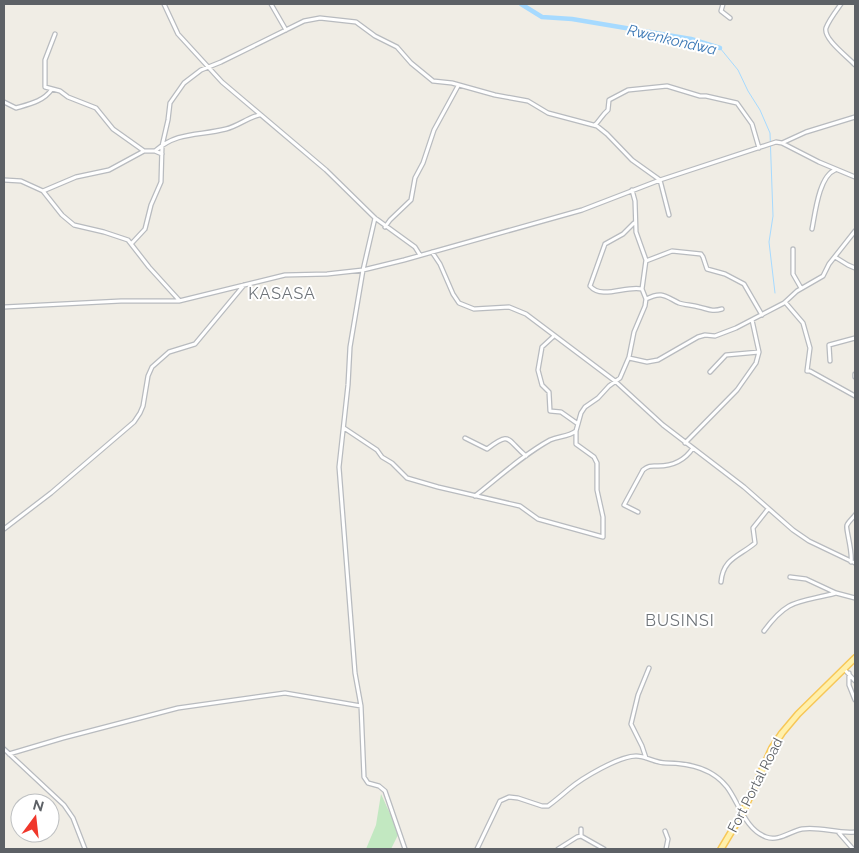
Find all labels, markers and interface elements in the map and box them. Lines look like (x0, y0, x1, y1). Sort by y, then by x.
water label: Rwenkondwa (626, 21, 718, 59)
district label: KASASA (248, 284, 316, 303)
district label: BUSINSI (645, 611, 715, 630)
street label: Fort Portal Road (724, 735, 786, 835)
north arrow (10, 793, 60, 843)
text: N (31, 796, 46, 815)

